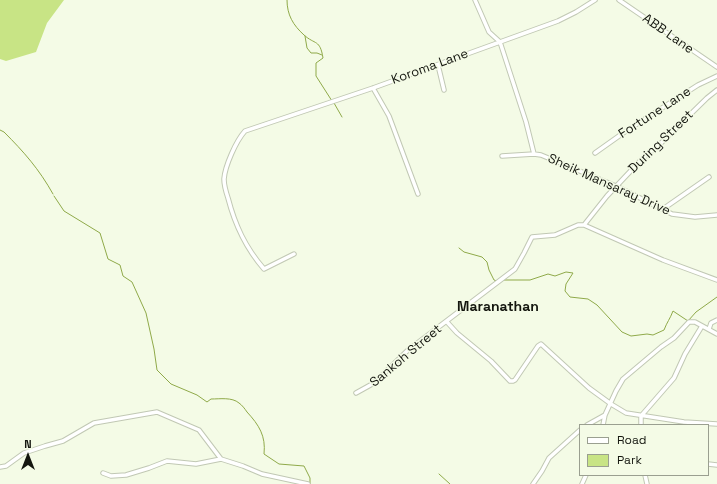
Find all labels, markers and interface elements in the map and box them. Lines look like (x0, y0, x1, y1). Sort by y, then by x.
street label: ABB Lane (639, 11, 697, 57)
street label: Koroma Lane (389, 46, 471, 88)
street label: Fortune Lane (616, 84, 694, 142)
street label: During Street (625, 107, 697, 177)
street label: Sheik Mansaray Drive (545, 151, 673, 219)
district label: Maranathan (457, 299, 539, 315)
street label: Sankoh Street (367, 321, 445, 391)
legend (579, 424, 709, 476)
text: Road (617, 432, 646, 448)
north arrow (8, 436, 48, 476)
text: N (24, 437, 32, 451)
text: Park (617, 452, 642, 468)

